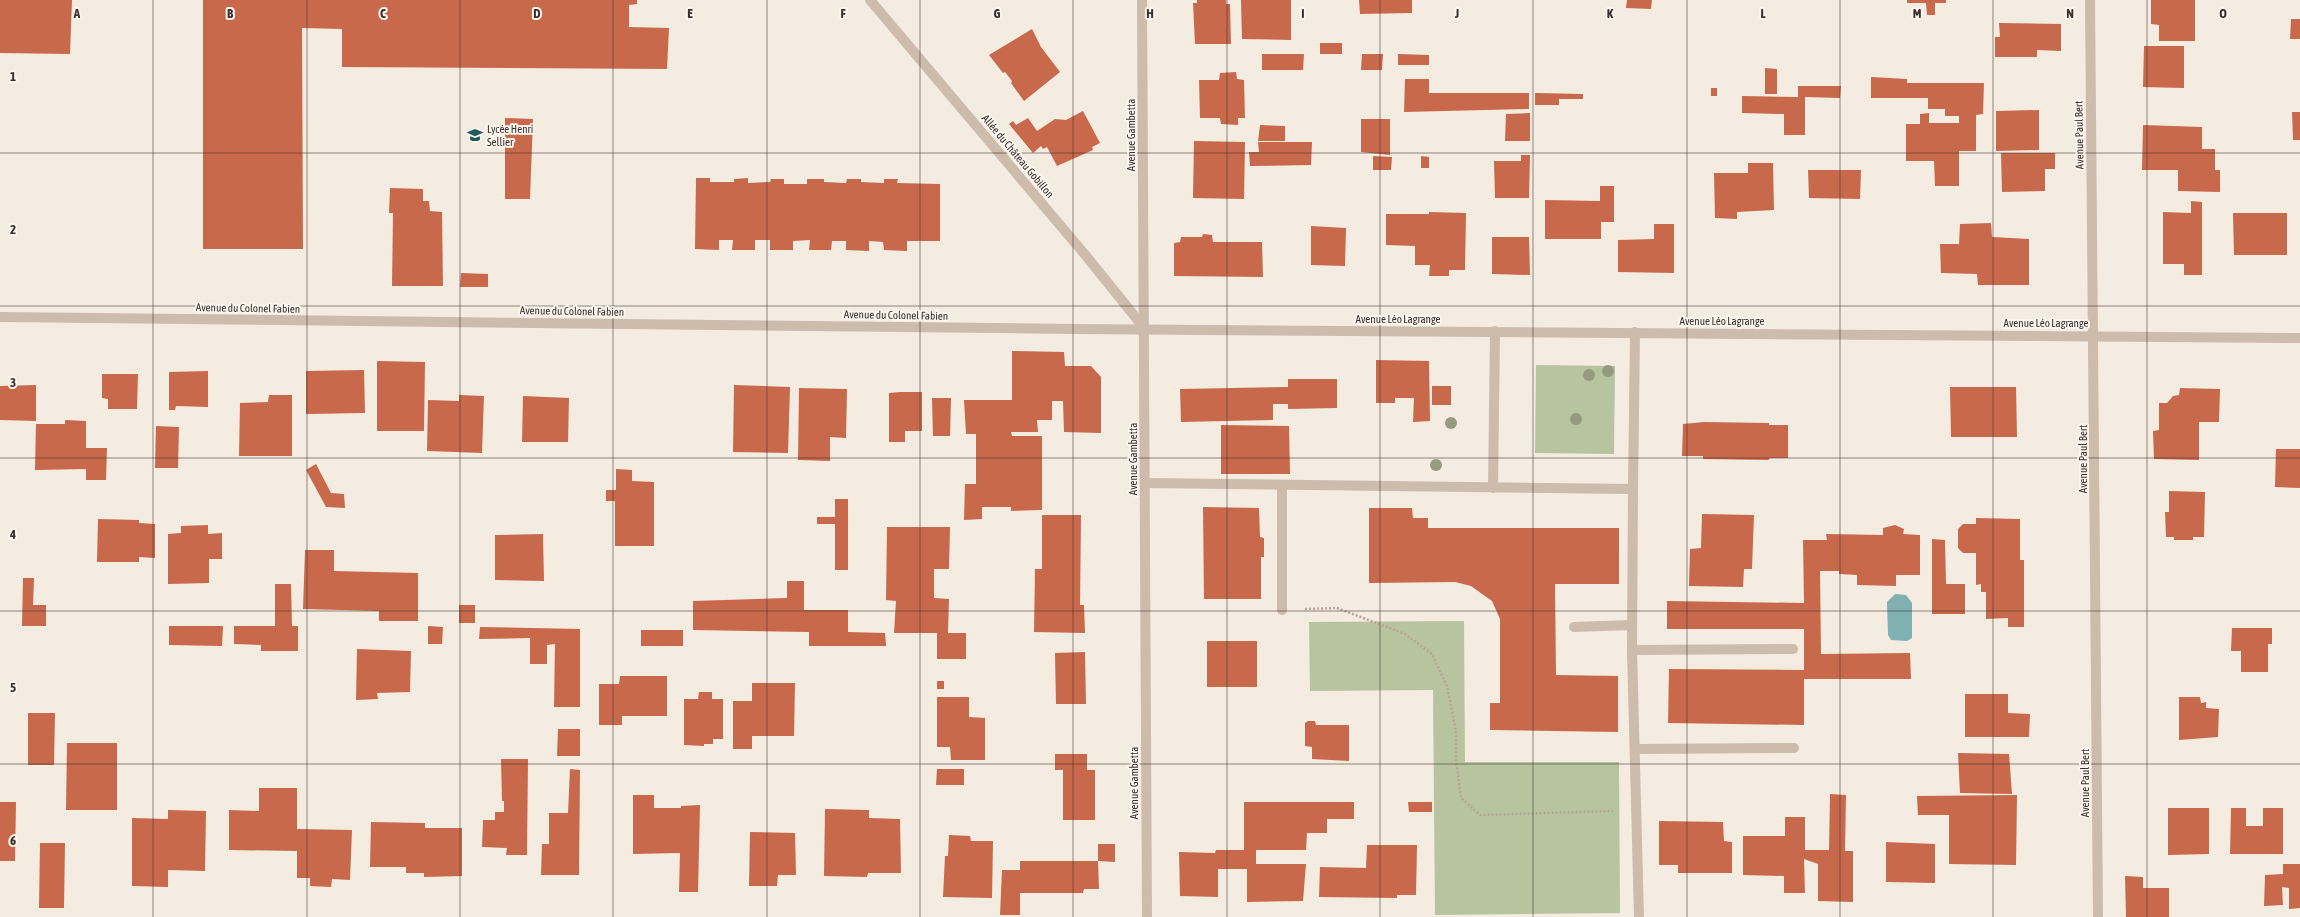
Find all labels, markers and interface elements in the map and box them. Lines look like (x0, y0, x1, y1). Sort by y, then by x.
text: A (73, 6, 81, 21)
text: B (227, 6, 234, 21)
text: C (380, 6, 386, 21)
text: D (533, 6, 541, 21)
text: E (687, 6, 693, 21)
text: F (840, 6, 846, 21)
text: G (994, 6, 1001, 21)
text: H (1146, 6, 1154, 21)
text: I (1301, 6, 1305, 21)
text: J (1454, 6, 1459, 21)
text: K (1607, 6, 1614, 21)
text: L (1760, 6, 1766, 21)
text: M (1913, 6, 1922, 21)
text: N (2066, 6, 2074, 21)
text: O (2219, 6, 2227, 21)
text: 1 (10, 69, 16, 84)
street label: Avenue Gambetta (1125, 99, 1137, 171)
street label: Avenue Paul Bert (2072, 101, 2086, 169)
street label: Allée du Château Gobillon (980, 112, 1056, 200)
place label: Lycée Henri Sellier (487, 123, 533, 148)
school or university icon: Lycée Henri Sellier (466, 126, 484, 144)
text: 2 (10, 222, 16, 237)
street label: Avenue du Colonel Fabien (196, 301, 300, 315)
street label: Avenue du Colonel Fabien (520, 304, 624, 318)
street label: Avenue du Colonel Fabien (844, 308, 948, 322)
street label: Avenue Léo Lagrange (1356, 313, 1440, 325)
street label: Avenue Léo Lagrange (1680, 315, 1764, 327)
street label: Avenue Léo Lagrange (2004, 317, 2088, 329)
text: 3 (10, 375, 16, 390)
street label: Avenue Gambetta (1127, 423, 1139, 495)
street label: Avenue Paul Bert (2077, 425, 2089, 493)
text: 4 (9, 527, 16, 542)
text: 5 (10, 680, 16, 695)
street label: Avenue Gambetta (1128, 747, 1140, 819)
street label: Avenue Paul Bert (2079, 749, 2091, 817)
text: 6 (10, 833, 16, 848)

